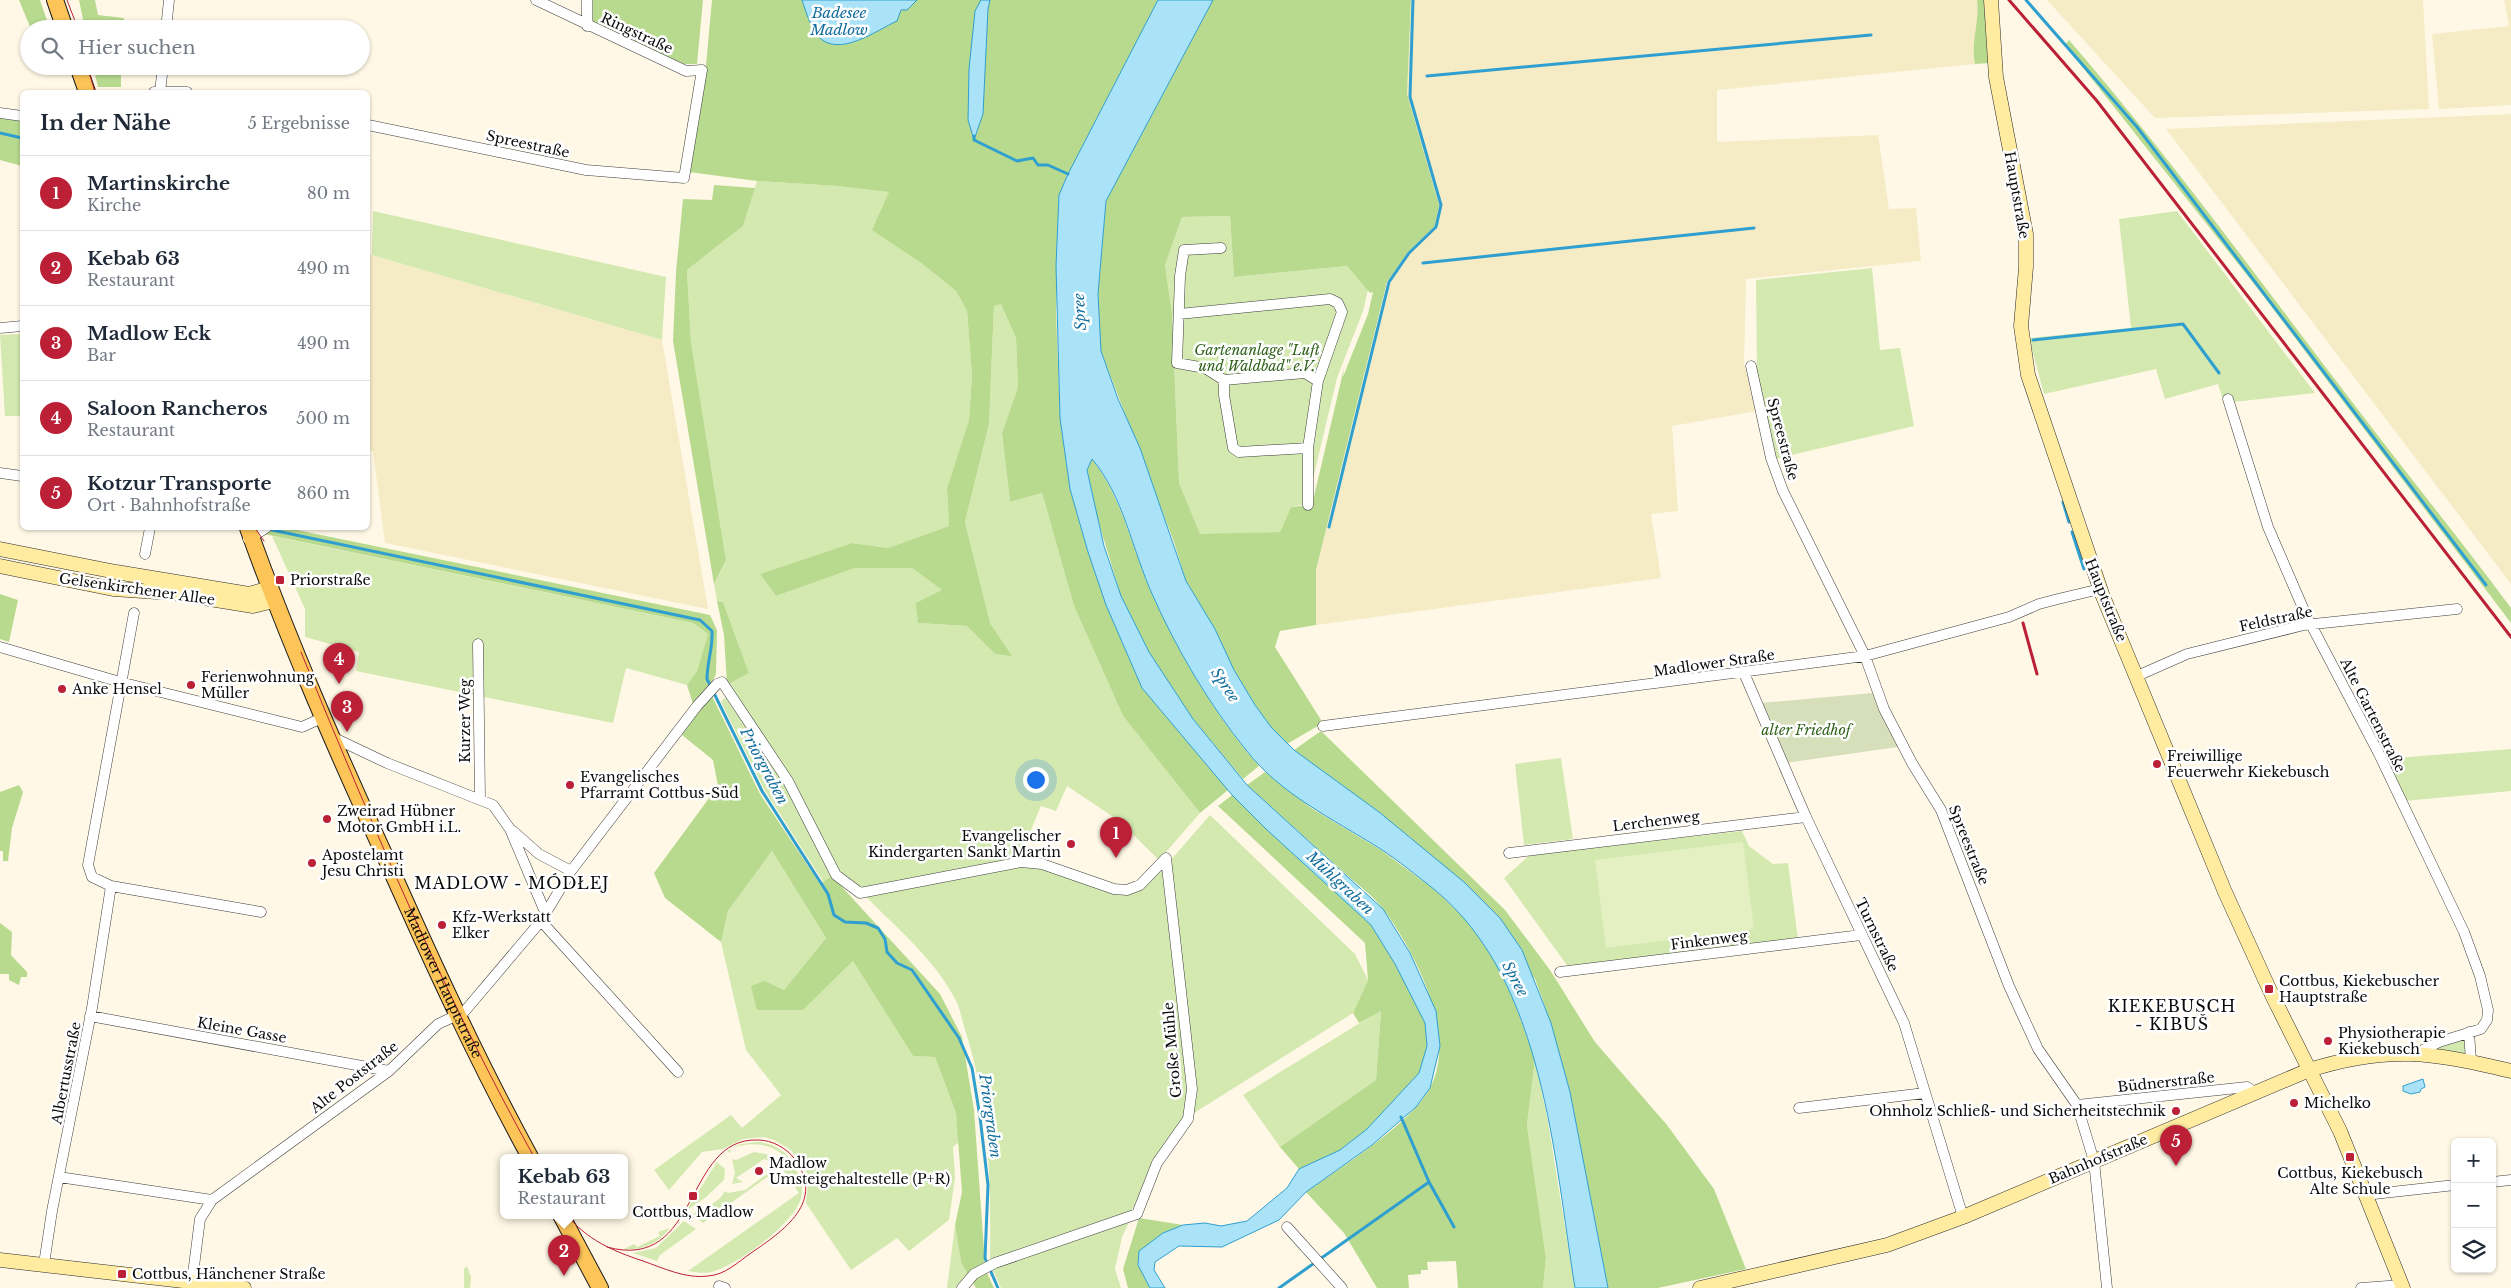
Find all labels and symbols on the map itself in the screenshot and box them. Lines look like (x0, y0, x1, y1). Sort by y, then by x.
water label: Badesee Madlow (809, 3, 868, 39)
street label: Ringstraße (598, 8, 676, 58)
street label: Spreestraße (485, 126, 571, 162)
street label: Hauptstraße (2000, 150, 2034, 240)
water label: Spree (1069, 293, 1090, 331)
park label: Gartenanlage "Luft und Waldbad" e.V. (1194, 341, 1321, 375)
street label: Spreestraße (1763, 396, 1803, 482)
street label: Hauptstraße (2081, 556, 2131, 644)
street label: Gelsenkirchener Allee (58, 569, 216, 609)
place label: Priorstraße (290, 571, 371, 589)
marker: Priorstraße (274, 574, 286, 586)
street label: Feldstraße (2238, 602, 2314, 636)
pin: 4 (323, 643, 355, 684)
street label: Madlower Straße (1652, 646, 1776, 680)
street label: Alte Gartenstraße (2336, 654, 2410, 775)
water label: Spree (1207, 664, 1244, 706)
place label: Ferienwohnung Müller (201, 668, 315, 702)
street label: Kurzer Weg (456, 678, 474, 763)
marker: Ferienwohnung Müller (185, 679, 197, 691)
place label: Anke Hensel (71, 680, 162, 698)
marker: Anke Hensel (56, 683, 68, 695)
pin: 3 (331, 691, 363, 732)
park label: alter Friedhof (1762, 721, 1854, 739)
water label: Priorgraben (736, 723, 793, 808)
place label: Freiwillige Feuerwehr Kiekebusch (2167, 747, 2330, 781)
marker: Freiwillige Feuerwehr Kiekebusch (2151, 758, 2163, 770)
your location (1023, 767, 1049, 793)
place label: Evangelisches Pfarramt Cottbus-Süd (580, 768, 739, 802)
marker: Evangelisches Pfarramt Cottbus-Süd (564, 779, 576, 791)
place label: Zweirad Hübner Motor GmbH i.L. (337, 802, 461, 836)
street label: Spreestraße (1945, 802, 1993, 888)
street label: Lerchenweg (1612, 807, 1701, 835)
marker: Zweirad Hübner Motor GmbH i.L. (321, 813, 333, 825)
pin: 1 (1100, 817, 1132, 858)
place label: Evangelischer Kindergarten Sankt Martin (868, 827, 1061, 861)
marker: Evangelischer Kindergarten Sankt Martin (1065, 838, 1077, 850)
place label: Apostelamt Jesu Christi (320, 846, 404, 880)
water label: Mühlgraben (1302, 846, 1378, 918)
marker: Apostelamt Jesu Christi (306, 857, 318, 869)
district label: MADLOW - MÓDŁEJ (414, 873, 610, 893)
street label: Turnstraße (1851, 895, 1903, 975)
street label: Madlower Hauptstraße (400, 904, 486, 1061)
place label: Kfz-Werkstatt Elker (452, 908, 552, 942)
marker: Kfz-Werkstatt Elker (436, 919, 448, 931)
street label: Finkenweg (1669, 926, 1749, 954)
water label: Spree (1498, 958, 1533, 1000)
place label: Cottbus, Kiekebuscher Hauptstraße (2279, 972, 2440, 1006)
marker: Cottbus, Kiekebuscher Hauptstraße (2263, 983, 2275, 995)
district label: KIEKEBUSCH - KIBUŠ (2108, 996, 2236, 1034)
street label: Große Mühle (1159, 1001, 1185, 1099)
street label: Kleine Gasse (196, 1013, 288, 1047)
street label: Albertusstraße (47, 1020, 85, 1127)
place label: Physiotherapie Kiekebusch (2338, 1024, 2446, 1058)
marker: Physiotherapie Kiekebusch (2322, 1035, 2334, 1047)
street label: Alte Poststraße (306, 1037, 401, 1117)
street label: Büdnerstraße (2117, 1068, 2215, 1096)
water label: Priorgraben (975, 1072, 1006, 1159)
place label: Michelko (2304, 1094, 2371, 1112)
marker: Michelko (2288, 1097, 2300, 1109)
place label: Ohnholz Schließ- und Sicherheitstechnik (1869, 1102, 2166, 1120)
marker: Ohnholz Schließ- und Sicherheitstechnik (2170, 1105, 2182, 1117)
pin: 5 (2160, 1125, 2192, 1166)
street label: Bahnhofstraße (2046, 1130, 2150, 1188)
marker: Cottbus, Kiekebusch Alte Schule (2344, 1151, 2356, 1163)
place label: Madlow Umsteigehaltestelle (P+R) (769, 1154, 950, 1188)
place label: Cottbus, Kiekebusch Alte Schule (2277, 1164, 2423, 1198)
marker: Madlow Umsteigehaltestelle (P+R) (753, 1165, 765, 1177)
marker: Cottbus, Madlow (687, 1190, 699, 1202)
place label: Cottbus, Madlow (632, 1203, 754, 1221)
pin: 2 (548, 1235, 580, 1276)
place label: Cottbus, Hänchener Straße (132, 1265, 325, 1283)
marker: Cottbus, Hänchener Straße (116, 1268, 128, 1280)

